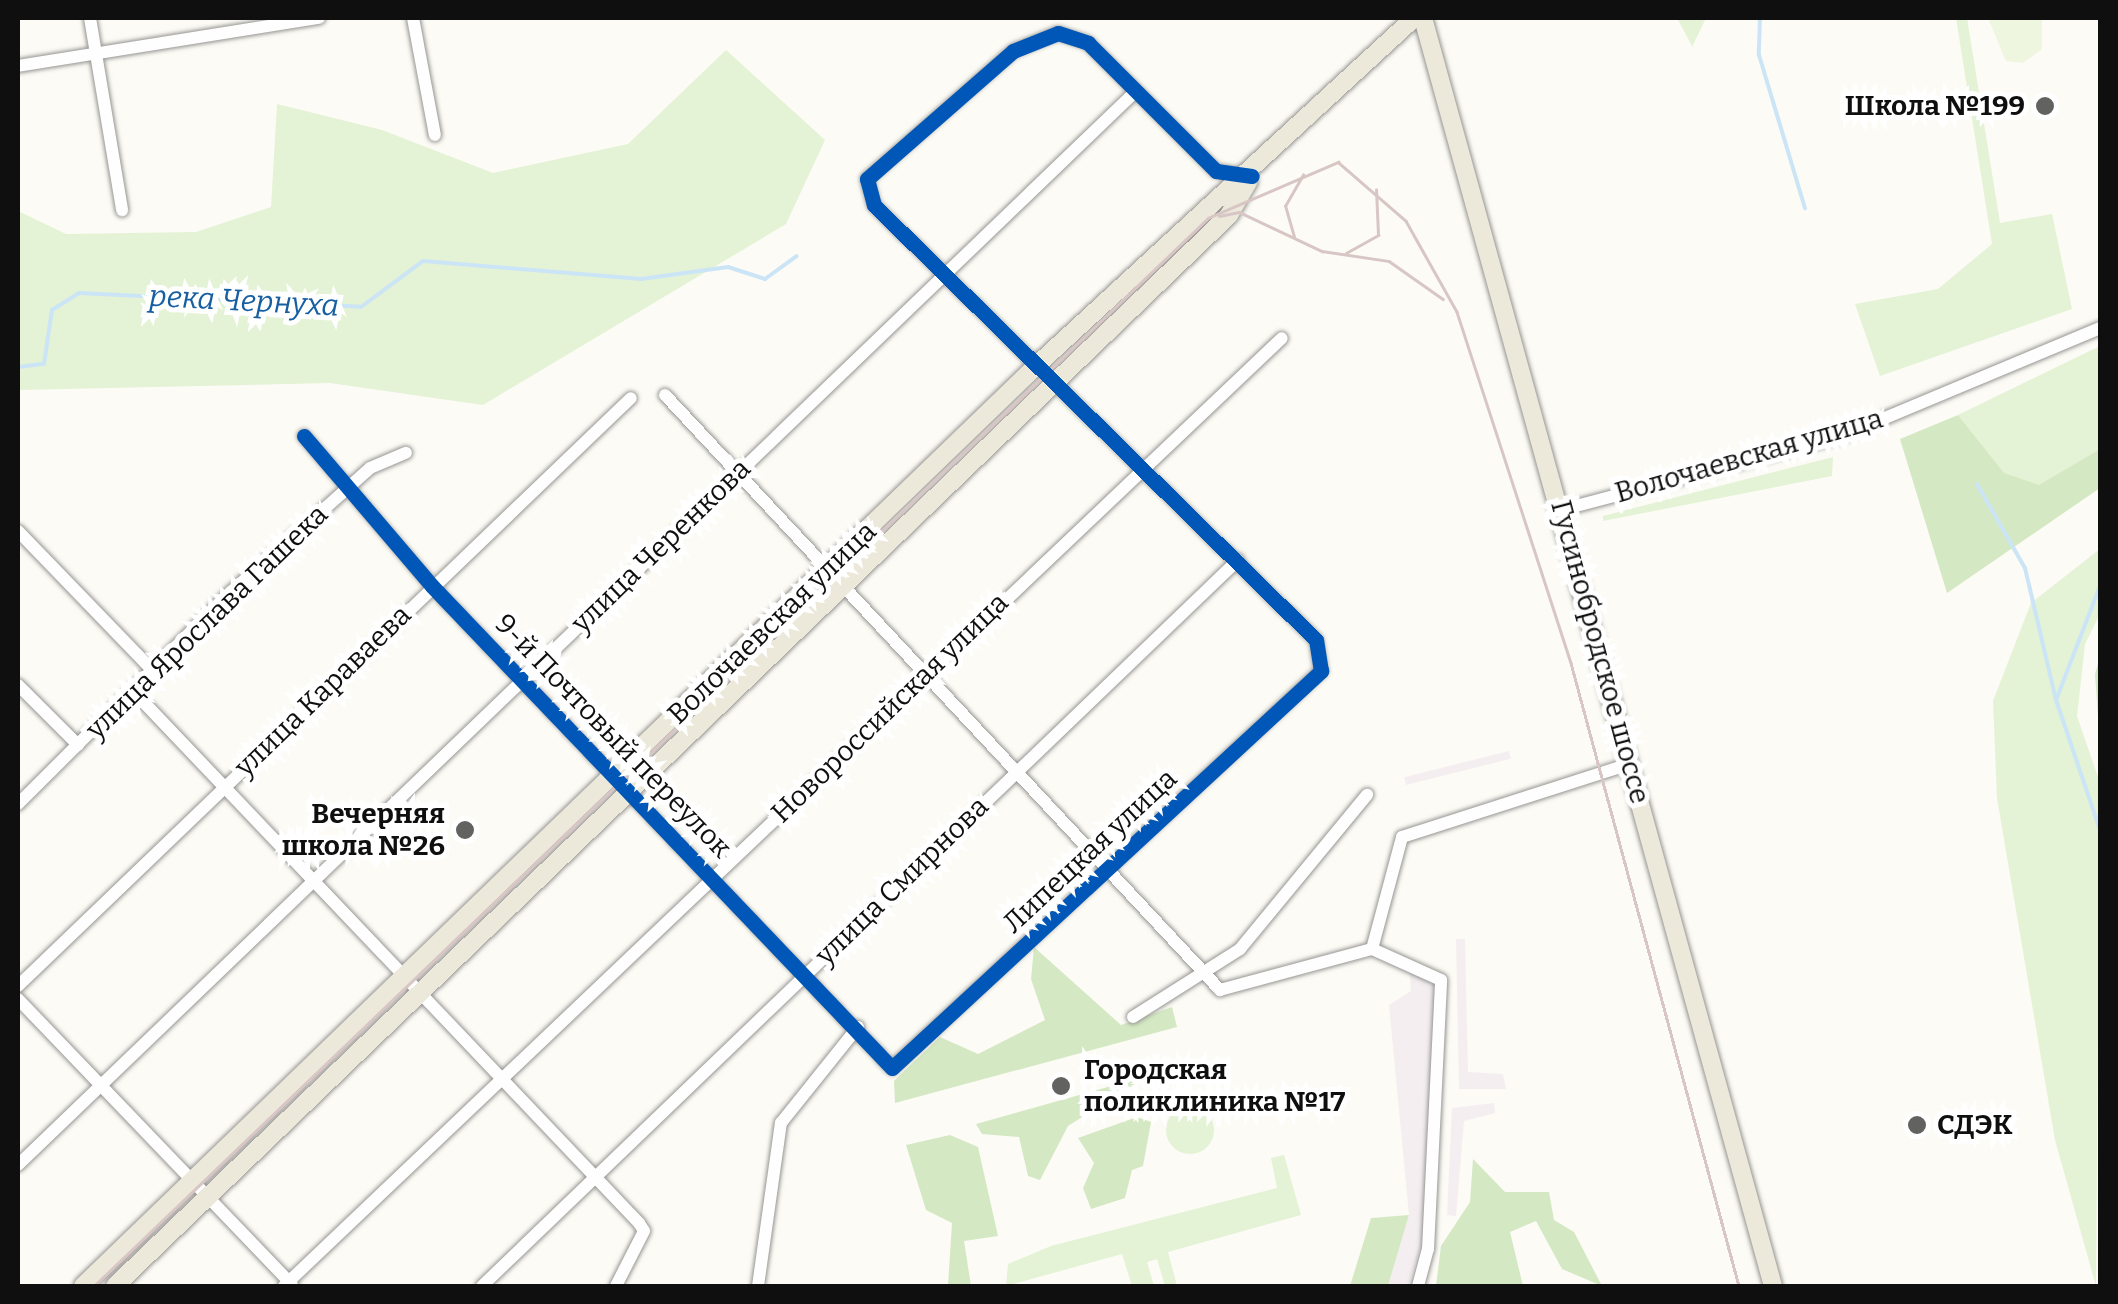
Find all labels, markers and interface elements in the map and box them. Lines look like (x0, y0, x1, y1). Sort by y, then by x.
place label: Школа №199 (1845, 89, 2025, 123)
marker: Школа №199 (2034, 95, 2056, 117)
water label: река Чернуха (148, 278, 340, 324)
street label: Волочаевская улица (1611, 402, 1887, 510)
street label: улица Черенкова (565, 452, 757, 640)
street label: Гусинобродское шоссе (1543, 497, 1657, 807)
street label: улица Ярослава Гашека (79, 498, 335, 746)
street label: Волочаевская улица (661, 515, 883, 731)
street label: Новороссийская улица (765, 586, 1015, 830)
street label: улица Караваева (228, 598, 418, 784)
street label: 9-й Почтовый переулок (488, 607, 738, 865)
street label: Липецкая улица (996, 762, 1184, 940)
street label: улица Смирнова (809, 790, 995, 972)
place label: Вечерняя школа №26 (282, 797, 445, 863)
marker: Вечерняя школа №26 (454, 819, 476, 841)
place label: Городская поликлиника №17 (1084, 1053, 1345, 1119)
marker: Городская поликлиника №17 (1048, 1073, 1074, 1099)
place label: СДЭК (1937, 1108, 2013, 1142)
marker: СДЭК (1906, 1114, 1928, 1136)

